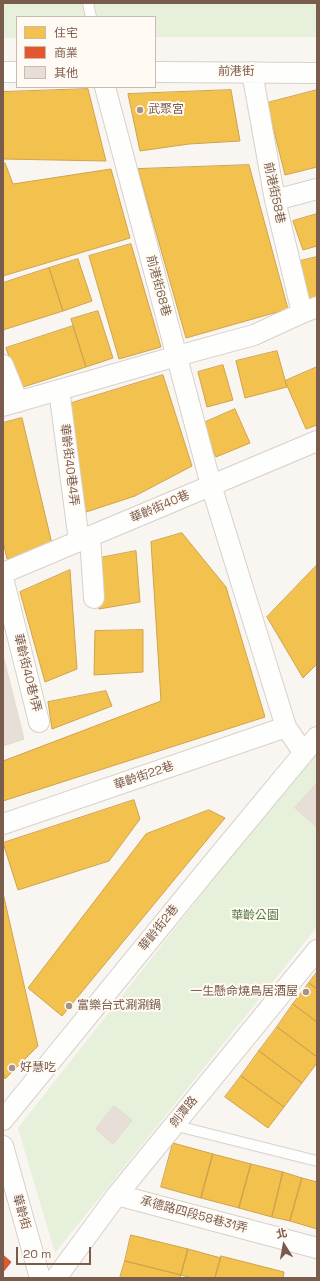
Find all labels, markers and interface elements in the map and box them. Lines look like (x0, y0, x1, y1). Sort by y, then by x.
legend (16, 16, 156, 88)
text: 住宅 (54, 25, 78, 41)
text: 商業 (54, 45, 78, 61)
text: 其他 (54, 65, 78, 81)
street label: 前港街 (218, 65, 254, 79)
place label: 武聚宮 (148, 103, 184, 117)
marker: 武聚宮 (135, 105, 145, 115)
street label: 前港街58巷 (260, 161, 288, 225)
street label: 前港街68巷 (143, 254, 173, 318)
street label: 華齡街40巷4弄 (57, 423, 81, 507)
street label: 華齡街40巷 (128, 488, 192, 526)
street label: 華齡街40巷1弄 (10, 632, 44, 714)
street label: 華齡街22巷 (112, 759, 176, 793)
street label: 華齡街2巷 (136, 902, 182, 954)
park label: 華齡公園 (231, 909, 279, 923)
place label: 一生懸命燒鳥居酒屋 (190, 985, 298, 999)
marker: 一生懸命燒鳥居酒屋 (301, 987, 311, 997)
place label: 富樂台式涮涮鍋 (77, 999, 161, 1013)
marker: 富樂台式涮涮鍋 (64, 1001, 74, 1011)
place label: 好慧吃 (20, 1061, 56, 1075)
marker: 好慧吃 (7, 1063, 17, 1073)
street label: 劍潭路 (167, 1093, 201, 1131)
street label: 華齡街 (9, 1193, 33, 1231)
street label: 承德路四段58巷31弄 (139, 1194, 249, 1236)
north arrow (264, 1225, 304, 1265)
text: 北 (275, 1225, 288, 1241)
scale bar (18, 1239, 93, 1265)
text: 20 m (23, 1246, 51, 1262)

